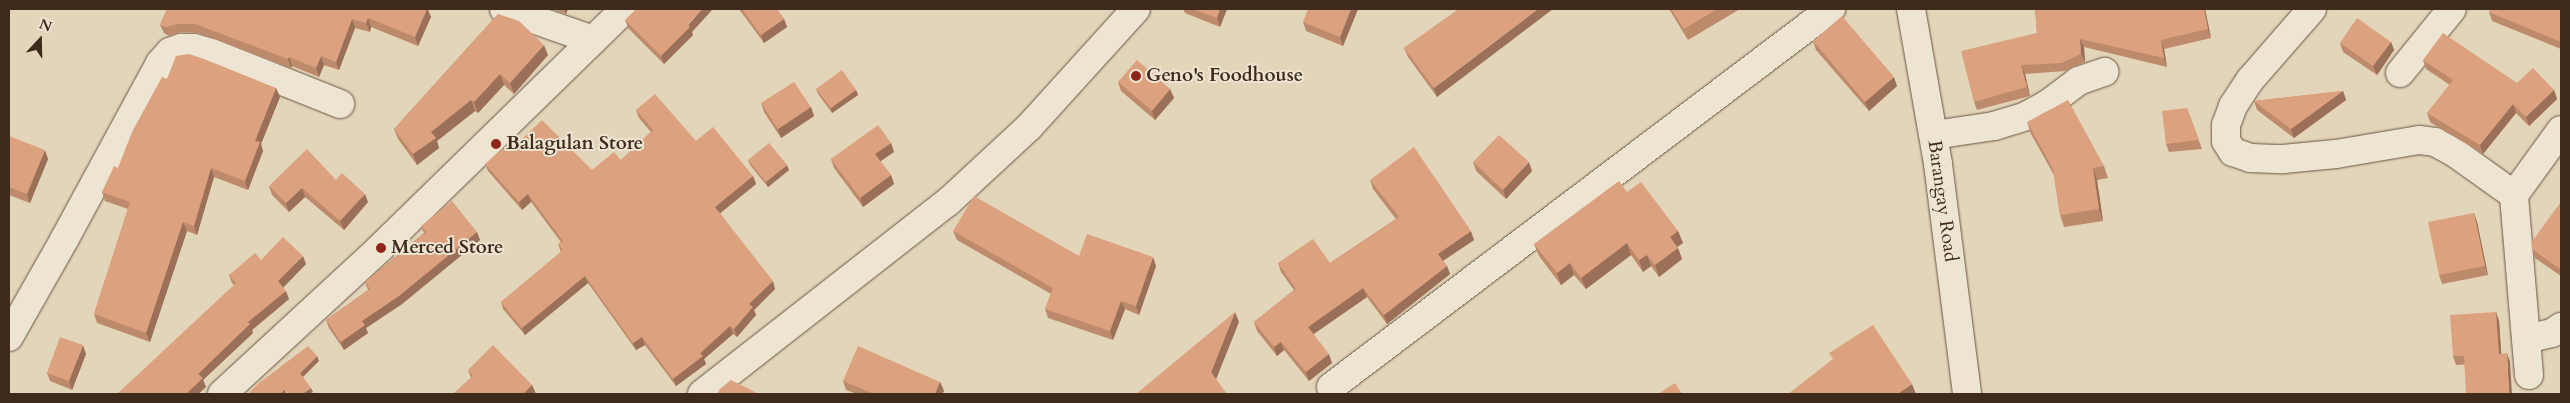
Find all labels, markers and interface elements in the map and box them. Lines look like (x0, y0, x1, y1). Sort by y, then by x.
text: N (36, 14, 55, 37)
north arrow (15, 15, 65, 65)
place label: Geno's Foodhouse (1146, 65, 1303, 87)
marker: Geno's Foodhouse (1130, 70, 1142, 82)
place label: Balagulan Store (506, 133, 643, 155)
marker: Balagulan Store (490, 138, 502, 150)
street label: Barangay Road (1922, 139, 1962, 263)
place label: Merced Store (391, 237, 503, 259)
marker: Merced Store (375, 242, 387, 254)

